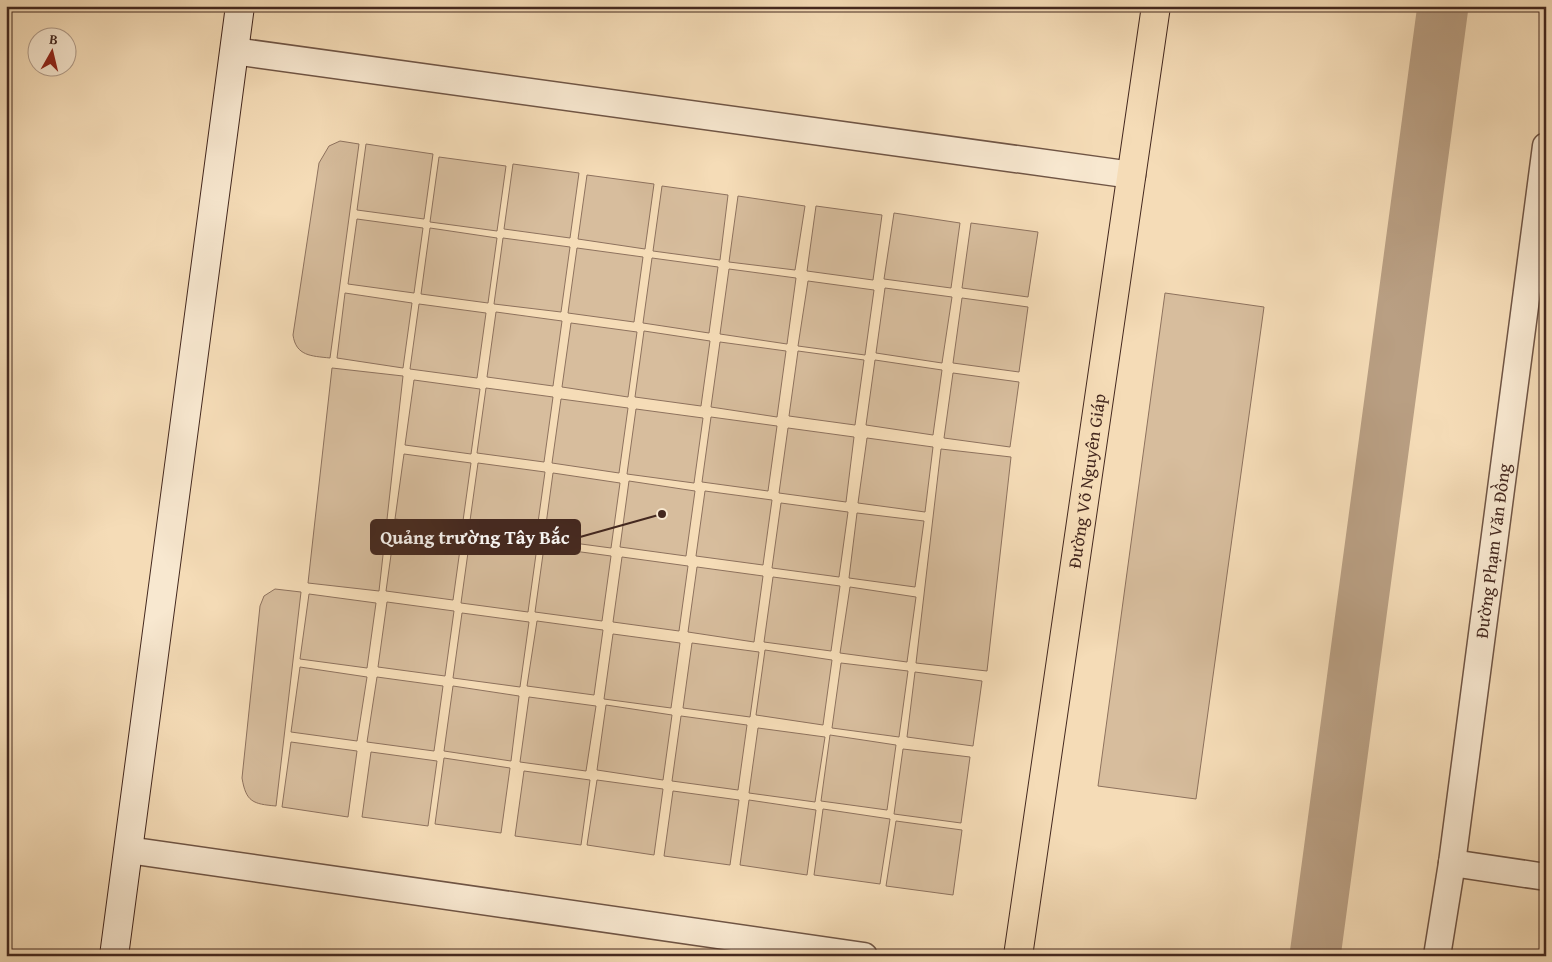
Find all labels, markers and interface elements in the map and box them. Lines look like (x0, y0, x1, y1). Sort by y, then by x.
north arrow (28, 28, 78, 78)
text: B (48, 29, 59, 50)
street label: Đường Võ Nguyên Giáp (1060, 391, 1113, 570)
street label: Đường Phạm Văn Đồng (1468, 462, 1517, 640)
callout: Quảng trường Tây Bắc (371, 520, 580, 554)
text: Quảng trường Tây Bắc (380, 523, 570, 551)

